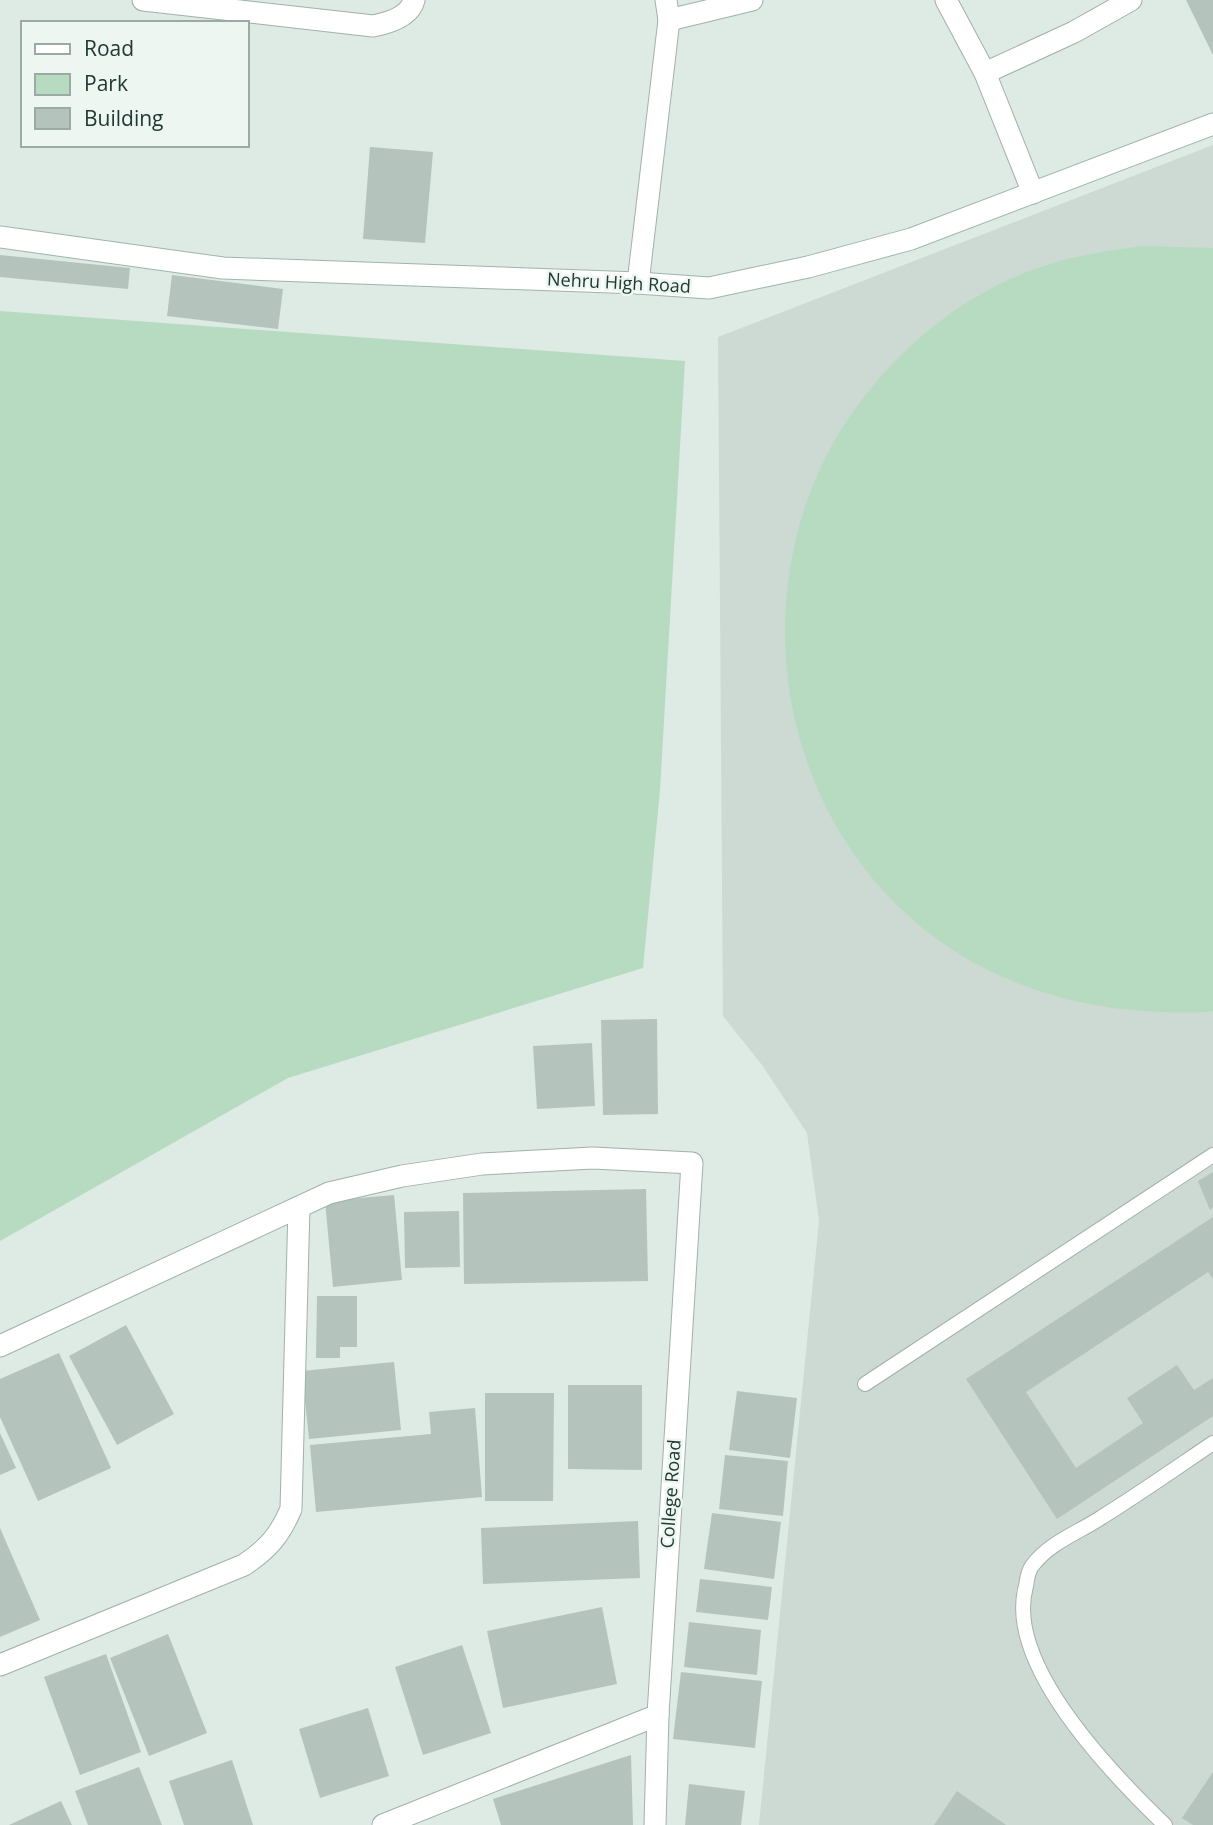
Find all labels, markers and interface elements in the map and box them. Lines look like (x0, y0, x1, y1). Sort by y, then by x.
legend (21, 21, 248, 147)
text: Road (84, 34, 134, 62)
text: Park (84, 69, 128, 97)
text: Building (84, 104, 163, 132)
street label: Nehru High Road (547, 266, 692, 298)
street label: College Road (654, 1439, 686, 1549)

